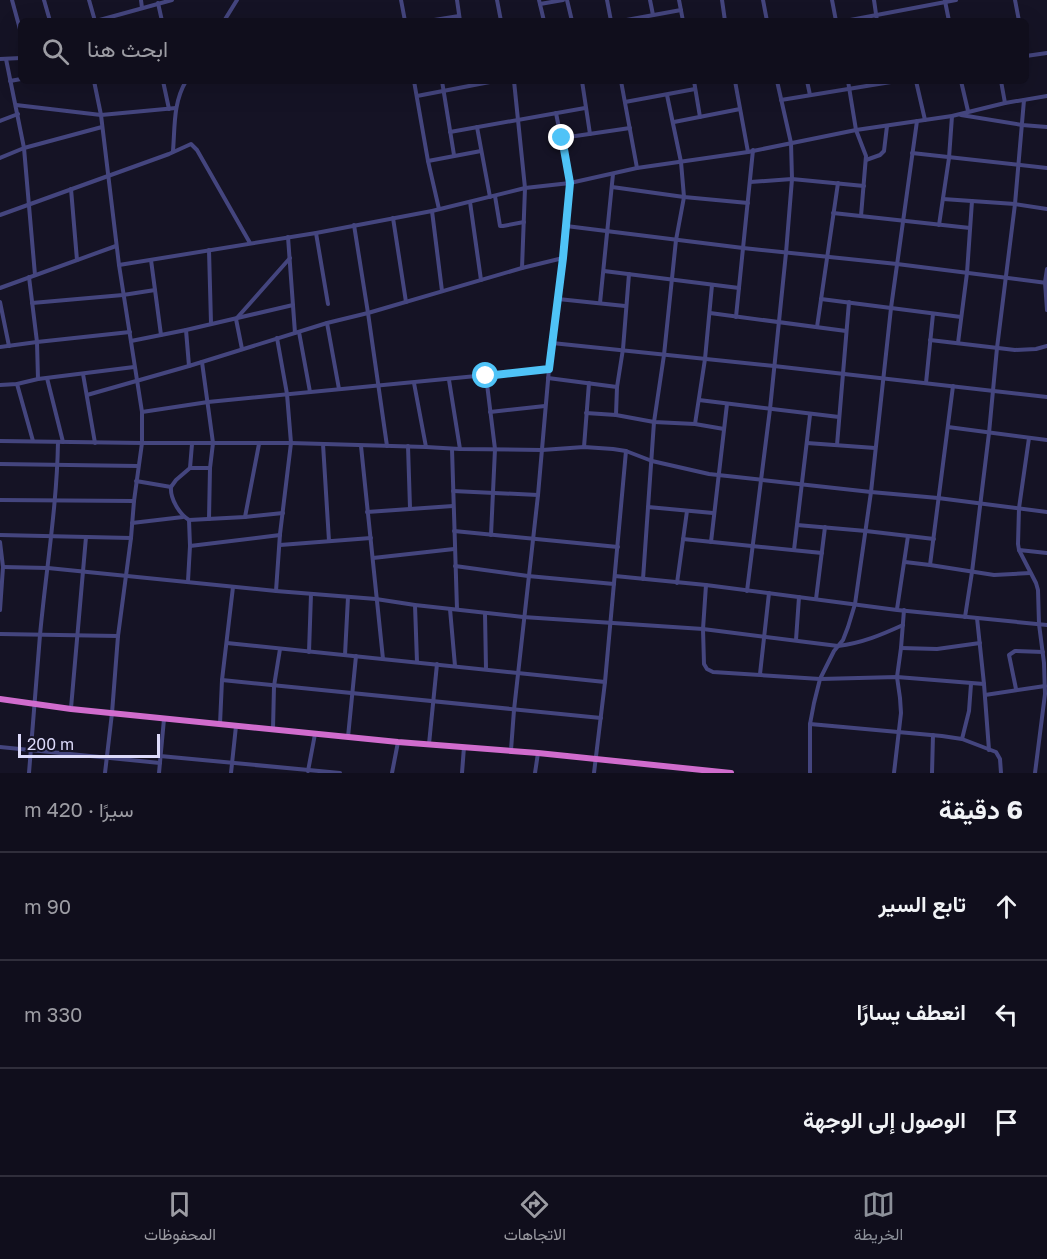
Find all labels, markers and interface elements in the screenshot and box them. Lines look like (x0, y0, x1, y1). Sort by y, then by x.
search box (18, 18, 1029, 84)
icon: search (39, 35, 72, 68)
text: ابحث هنا (87, 35, 168, 62)
route end (548, 124, 574, 150)
route start (472, 362, 498, 388)
scale bar (18, 731, 160, 758)
text: 200 m (27, 734, 74, 754)
text: 6 دقيقة (939, 794, 1023, 825)
text: سيرًا · 420 m (24, 797, 134, 821)
text: تابع السير (878, 890, 966, 917)
icon: ahead (990, 890, 1023, 923)
text: 90 m (24, 894, 71, 918)
text: انعطف يسارًا (856, 998, 966, 1025)
icon: left (990, 998, 1023, 1031)
text: 330 m (24, 1002, 83, 1026)
text: الوصول إلى الوجهة (803, 1106, 966, 1133)
icon: arrive (990, 1106, 1023, 1139)
tab: المحفوظات (144, 1188, 216, 1249)
tab: الاتجاهات (504, 1188, 566, 1249)
tab: الخريطة (854, 1188, 903, 1249)

